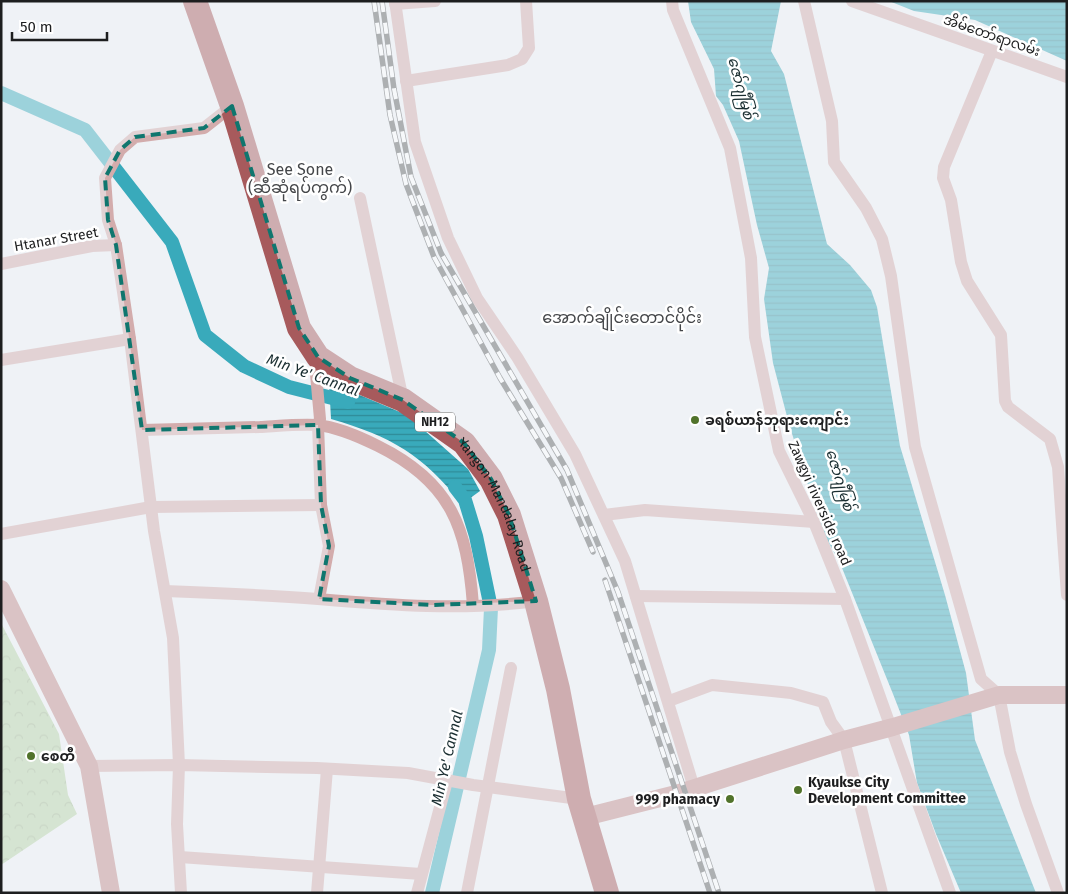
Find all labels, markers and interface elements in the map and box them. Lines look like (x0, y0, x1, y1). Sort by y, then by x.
street label: အိမ်တော်ရာလမ်း (940, 9, 1043, 63)
scale bar (12, 10, 108, 42)
text: 50 m (20, 18, 53, 36)
water label: ဇော်ဂျီမြစ် (721, 54, 760, 123)
district label: See Sone (ဆီဆုံရပ်ကွက်) (248, 160, 352, 202)
street label: Htanar Street (13, 224, 100, 255)
district label: အောက်ချိုင်းတောင်ပိုင်း (542, 306, 702, 332)
water label: Min Ye' Cannal (264, 350, 362, 400)
place label: ခရစ်ယာန်ဘုရားကျောင်း (705, 410, 849, 432)
road number: NH12 (415, 412, 455, 432)
marker: ခရစ်ယာန်ဘုရားကျောင်း (689, 414, 701, 426)
street label: Yangon-Mandalay Road (455, 434, 534, 574)
street label: Zawgyi riverside road (784, 438, 855, 568)
water label: ဇော်ဂျီမြစ် (819, 446, 860, 516)
water label: Min Ye' Cannal (427, 709, 467, 807)
place label: စေတီ (41, 746, 75, 765)
marker: စေတီ (25, 750, 37, 762)
place label: Kyaukse City Development Committee (808, 774, 966, 807)
marker: Kyaukse City Development Committee (792, 784, 804, 796)
place label: 999 phamacy (636, 791, 721, 808)
marker: 999 phamacy (724, 793, 736, 805)

